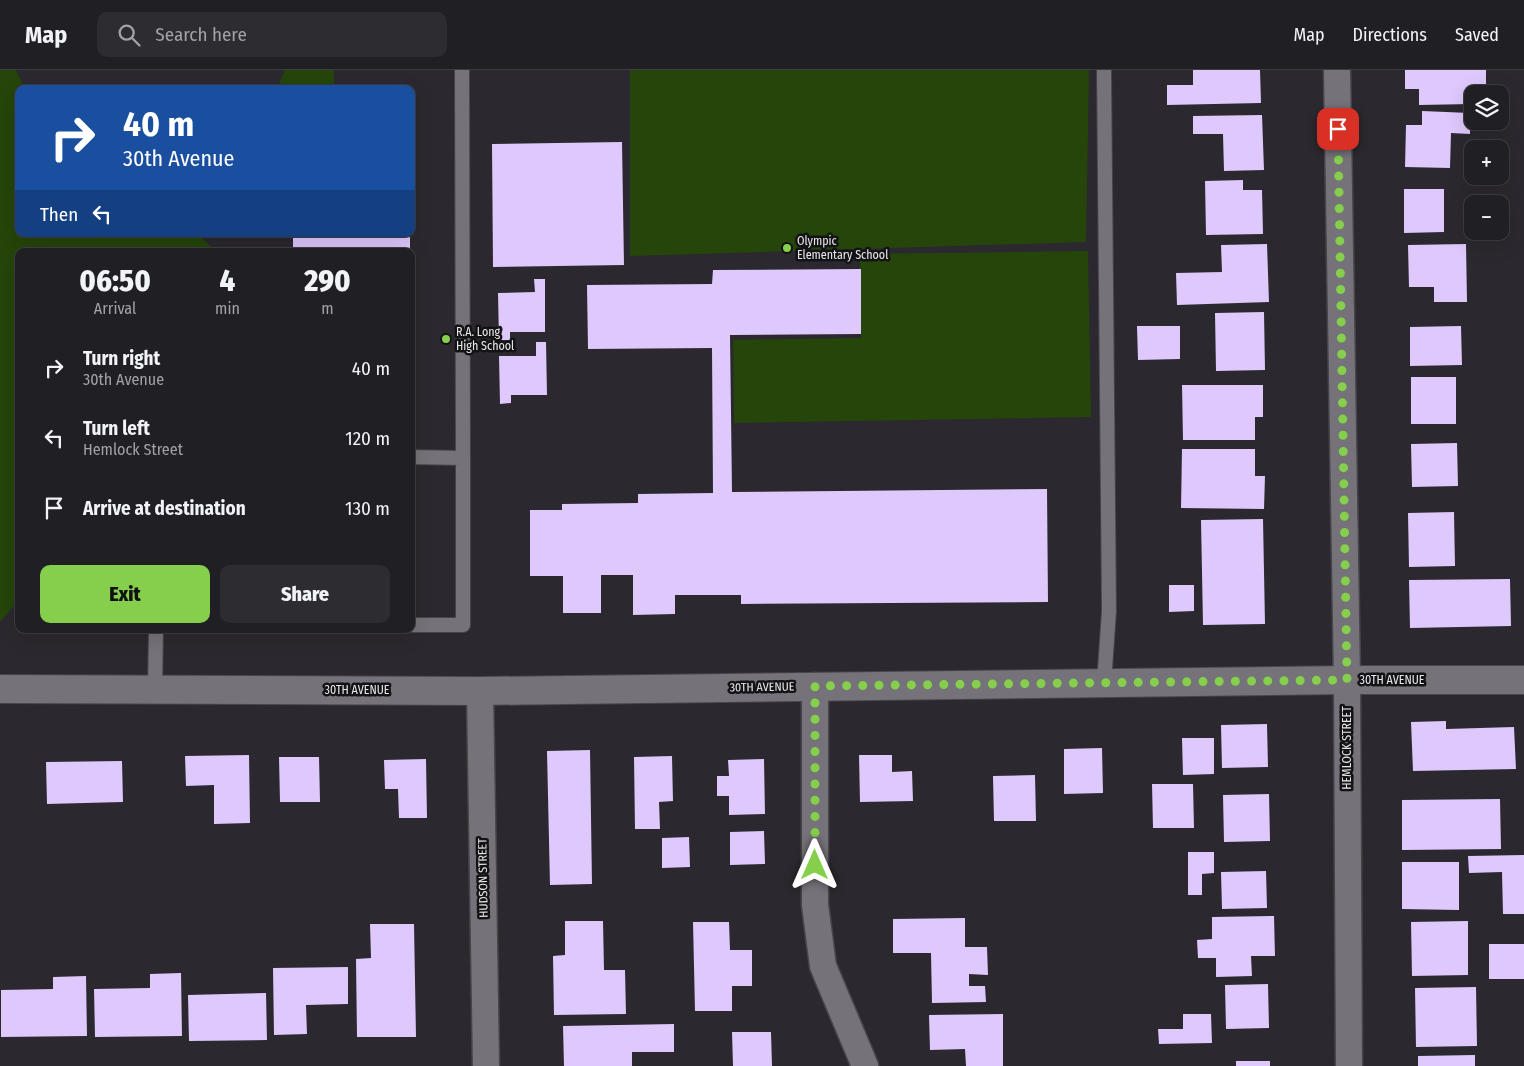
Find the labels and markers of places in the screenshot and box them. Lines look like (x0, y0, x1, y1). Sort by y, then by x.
pin (1317, 108, 1359, 150)
place label: Olympic Elementary School (797, 234, 888, 262)
marker: Olympic Elementary School (781, 242, 793, 254)
place label: R.A. Long High School (456, 325, 514, 353)
marker: R.A. Long High School (440, 333, 452, 345)

